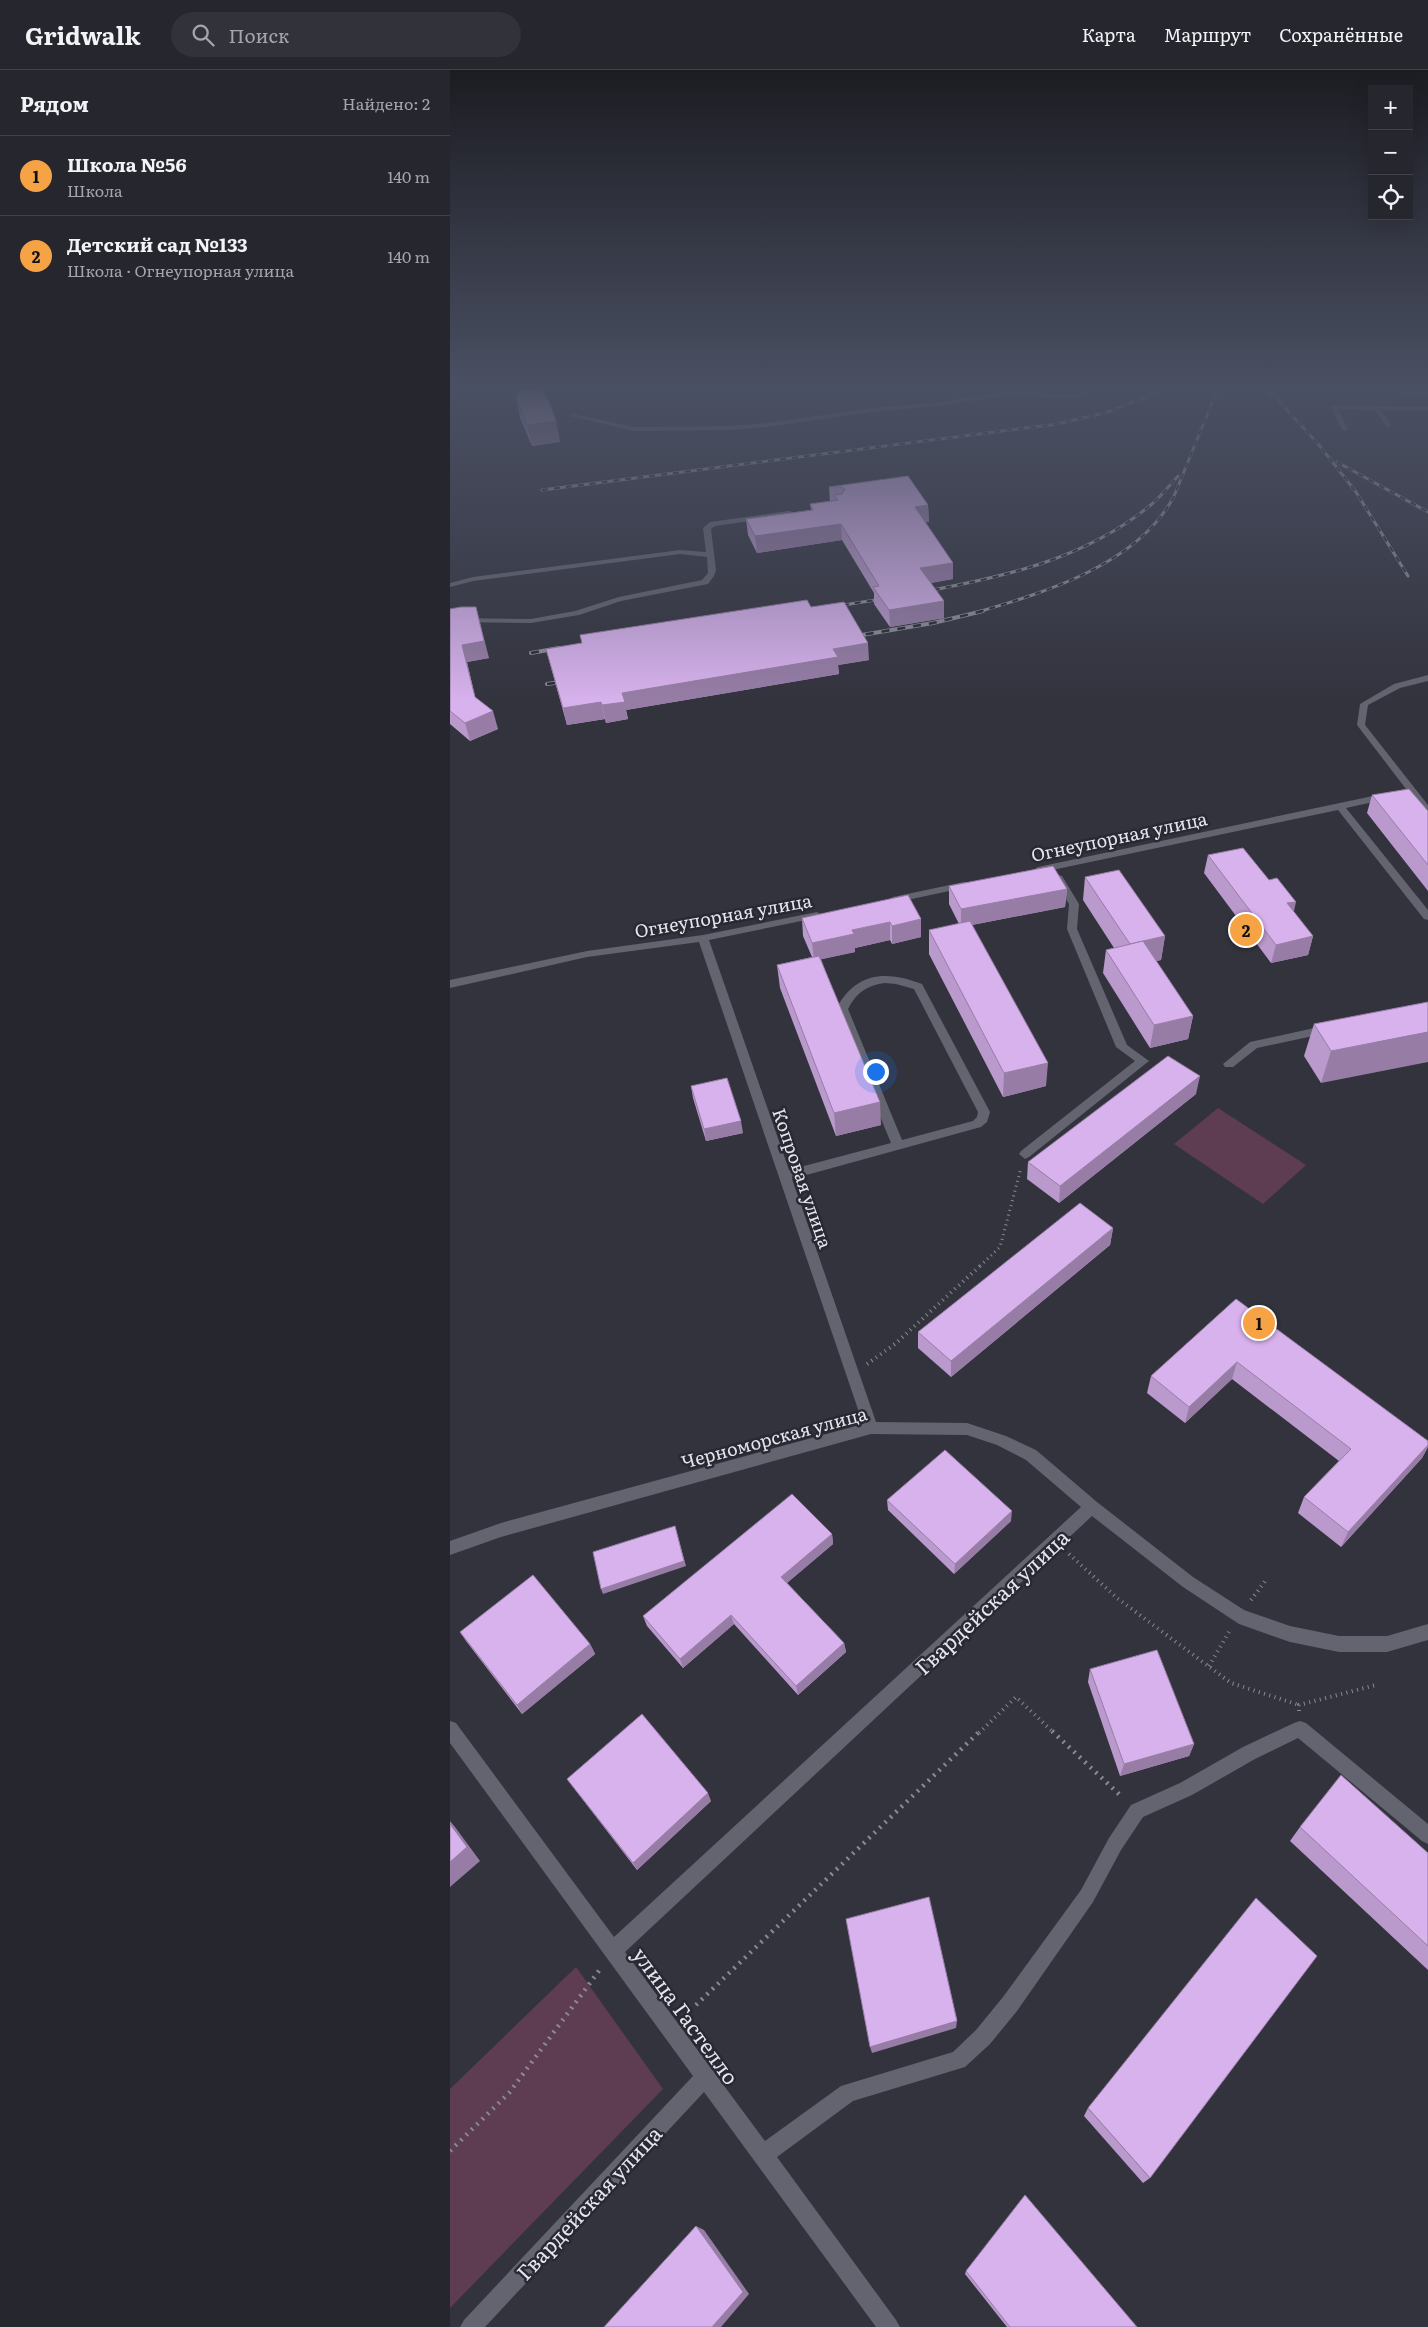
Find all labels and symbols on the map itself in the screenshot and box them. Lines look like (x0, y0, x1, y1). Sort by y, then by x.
street label: Огнеупорная улица (1028, 804, 1210, 868)
street label: Огнеупорная улица (632, 886, 814, 944)
pin: 2 (1230, 911, 1262, 949)
your location (863, 1059, 889, 1085)
street label: Копровая улица (766, 1104, 840, 1252)
pin: 1 (1243, 1304, 1275, 1342)
street label: Черноморская улица (678, 1399, 870, 1475)
street label: Гвардейская улица (907, 1521, 1076, 1681)
street label: улица Гастелло (626, 1940, 748, 2090)
street label: Гвардейская улица (508, 2117, 668, 2286)

